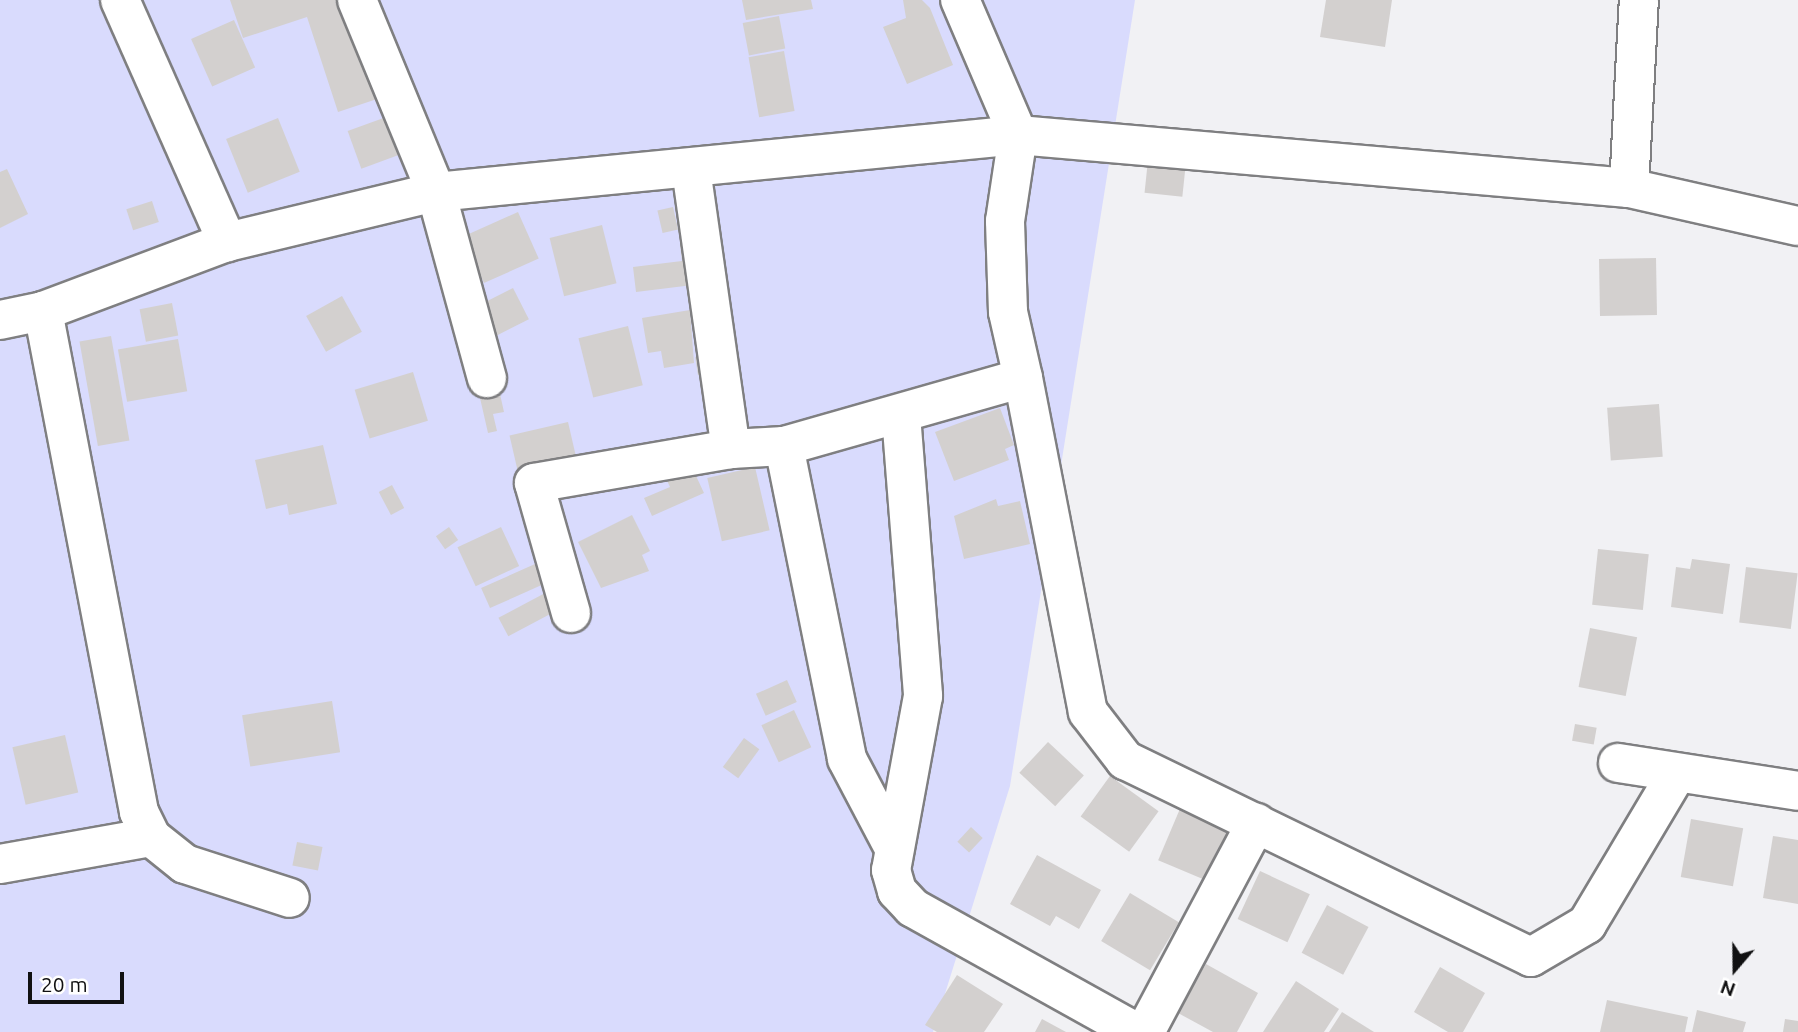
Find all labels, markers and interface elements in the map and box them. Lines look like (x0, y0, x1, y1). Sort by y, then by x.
north arrow (1700, 934, 1770, 1004)
scale bar (32, 958, 128, 1002)
text: 20 m (41, 972, 88, 996)
text: N (1717, 976, 1738, 1001)

